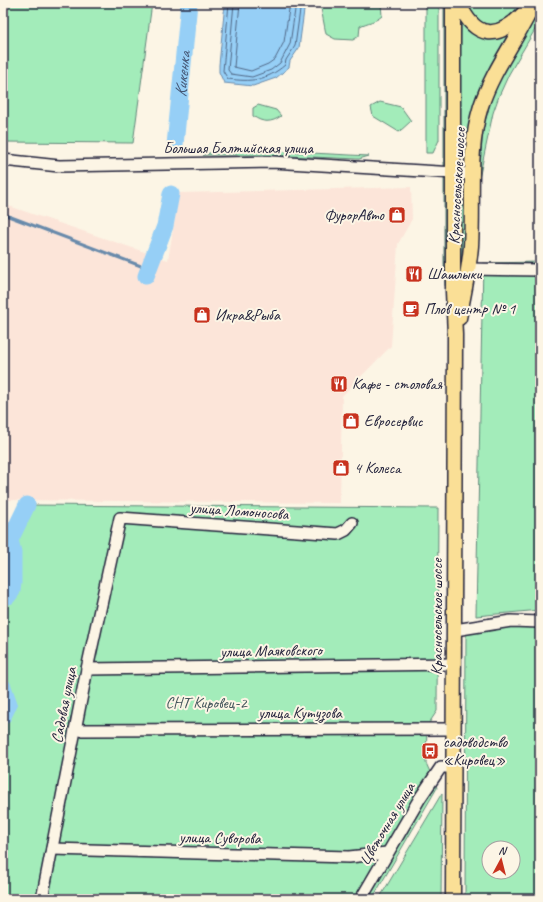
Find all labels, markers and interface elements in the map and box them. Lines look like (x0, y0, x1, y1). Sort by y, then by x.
water label: Кикенка (169, 49, 195, 98)
street label: Красносельское шоссе (444, 125, 470, 245)
street label: Большая Балтийская улица (163, 138, 314, 158)
place label: ФурорАвто (324, 205, 385, 225)
shop icon: ФурорАвто (387, 205, 407, 225)
restaurant icon: Шашлыки (404, 264, 424, 284)
place label: Шашлыки (427, 264, 482, 284)
cafe icon: Плов центр № 1 (401, 299, 421, 319)
place label: Плов центр № 1 (424, 299, 516, 319)
shop icon: Икра&Рыба (192, 305, 212, 325)
place label: Икра&Рыба (215, 305, 281, 325)
restaurant icon: Кафе - столовая (329, 374, 349, 394)
place label: Кафе - столовая (352, 374, 443, 394)
shop icon: Евросервис (341, 411, 361, 431)
place label: Евросервис (364, 411, 424, 431)
shop icon: 4 Колеса (331, 458, 351, 478)
place label: 4 Колеса (354, 458, 402, 478)
street label: улица Ломоносова (188, 498, 291, 525)
street label: Красносельское шоссе (427, 557, 447, 675)
street label: улица Маяковского (219, 640, 324, 662)
street label: Садовая улица (47, 664, 81, 745)
park label: СНТ Кировец-2 (165, 693, 248, 713)
street label: улица Кутузова (257, 703, 343, 723)
place label: садоводство «Кировец» (443, 732, 509, 770)
bus stop icon: садоводство «Кировец» (420, 741, 440, 761)
street label: Цветочная улица (354, 778, 420, 869)
street label: улица Суворова (178, 827, 262, 849)
north arrow (481, 840, 521, 880)
text: N (498, 843, 509, 858)

